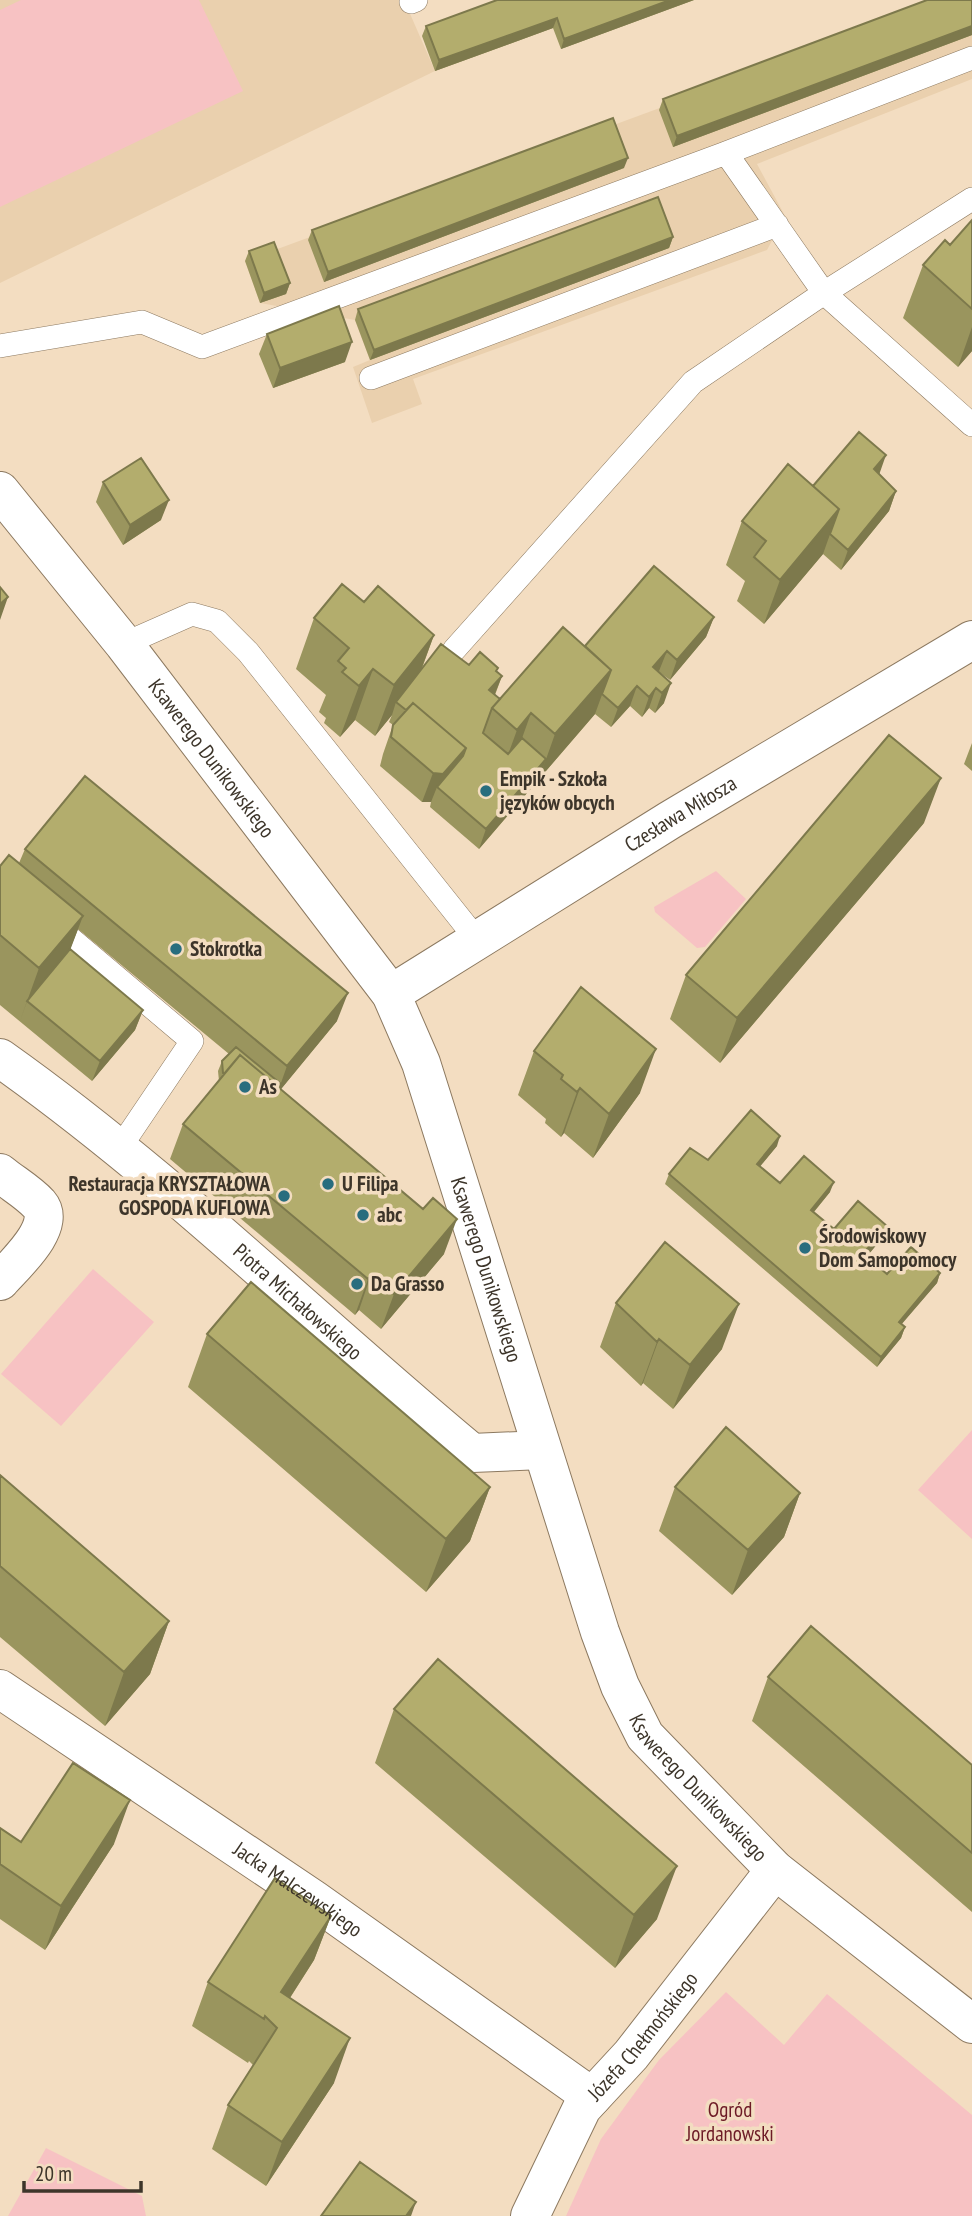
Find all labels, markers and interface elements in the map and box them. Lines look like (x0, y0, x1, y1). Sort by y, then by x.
street label: Ksawerego Dunikowskiego (143, 673, 281, 843)
place label: Empik - Szkoła języków obcych (499, 765, 615, 816)
street label: Czesława Miłosza (619, 769, 741, 858)
marker: Empik - Szkoła języków obcych (478, 783, 494, 799)
place label: Stokrotka (190, 935, 263, 962)
marker: Stokrotka (168, 941, 184, 957)
place label: As (258, 1073, 277, 1100)
marker: As (237, 1079, 253, 1095)
place label: Restauracja KRYSZTAŁOWA GOSPODA KUFLOWA (68, 1170, 270, 1221)
place label: U Filipa (342, 1170, 399, 1197)
street label: Ksawerego Dunikowskiego (445, 1173, 528, 1366)
marker: U Filipa (320, 1176, 336, 1192)
marker: Restauracja KRYSZTAŁOWA GOSPODA KUFLOWA (276, 1188, 292, 1204)
place label: abc (377, 1201, 403, 1228)
marker: abc (355, 1207, 371, 1223)
place label: Środowiskowy Dom Samopomocy (819, 1222, 957, 1273)
street label: Piotra Michałowskiego (228, 1237, 368, 1366)
marker: Środowiskowy Dom Samopomocy (797, 1240, 813, 1256)
place label: Da Grasso (371, 1270, 444, 1297)
marker: Da Grasso (349, 1276, 365, 1292)
street label: Ksawerego Dunikowskiego (623, 1709, 773, 1867)
street label: Jacka Malczewskiego (228, 1835, 368, 1943)
street label: Józefa Chełmońskiego (581, 1966, 704, 2107)
park label: Ogród Jordanowski (685, 2096, 774, 2147)
scale bar (24, 2150, 142, 2194)
text: 20 m (35, 2160, 72, 2187)

